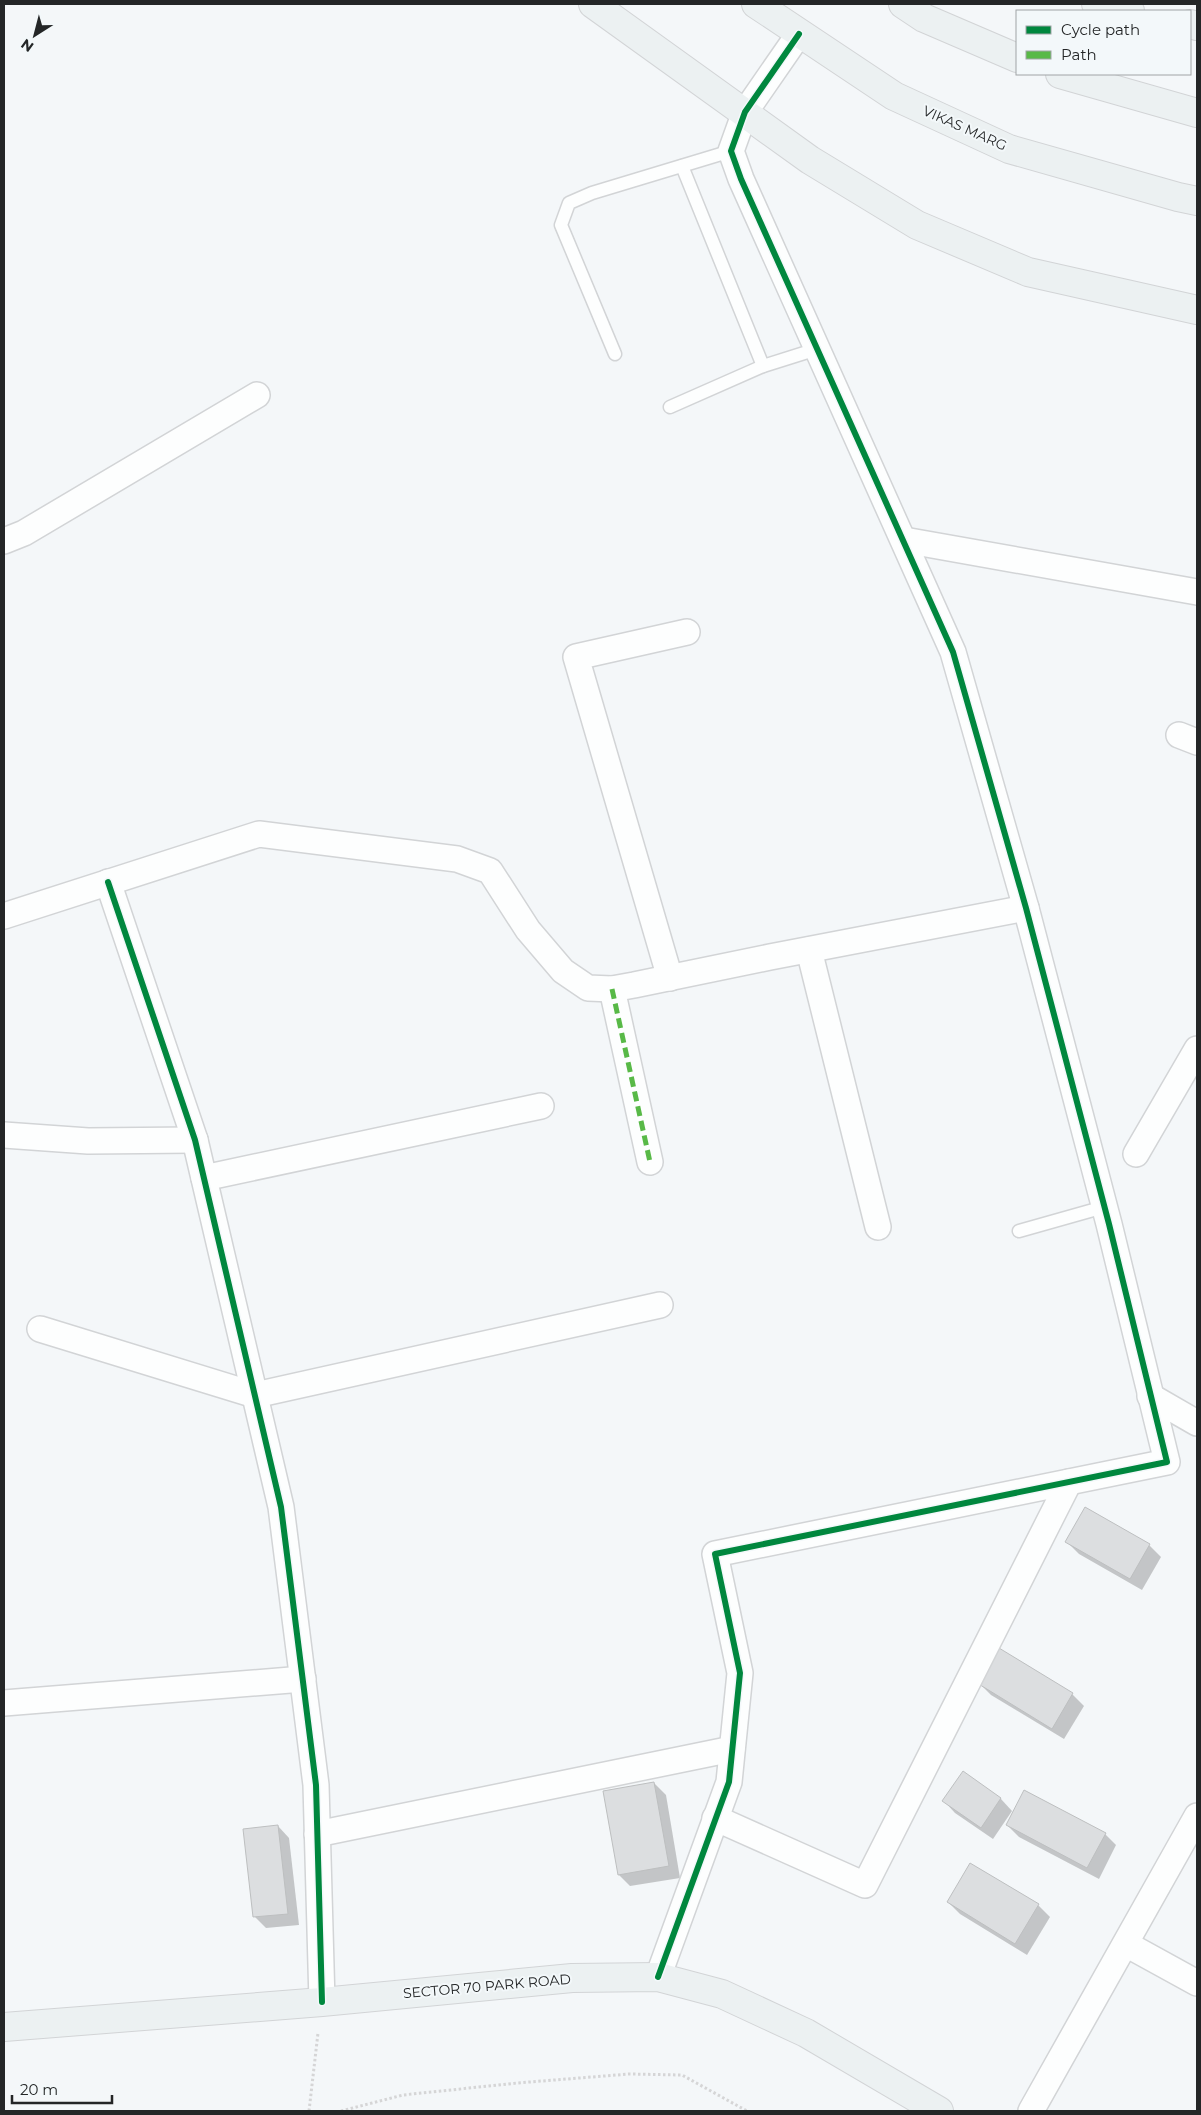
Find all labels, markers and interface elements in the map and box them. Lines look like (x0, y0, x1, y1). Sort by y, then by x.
north arrow (10, 10, 60, 60)
legend (1016, 10, 1191, 75)
text: Cycle path (1061, 20, 1140, 39)
text: N (17, 35, 37, 56)
text: Path (1061, 45, 1097, 64)
street label: VIKAS MARG (920, 101, 1010, 155)
street label: SECTOR 70 PARK ROAD (402, 1970, 572, 2002)
scale bar (12, 2072, 112, 2104)
text: 20 m (20, 2080, 58, 2099)

